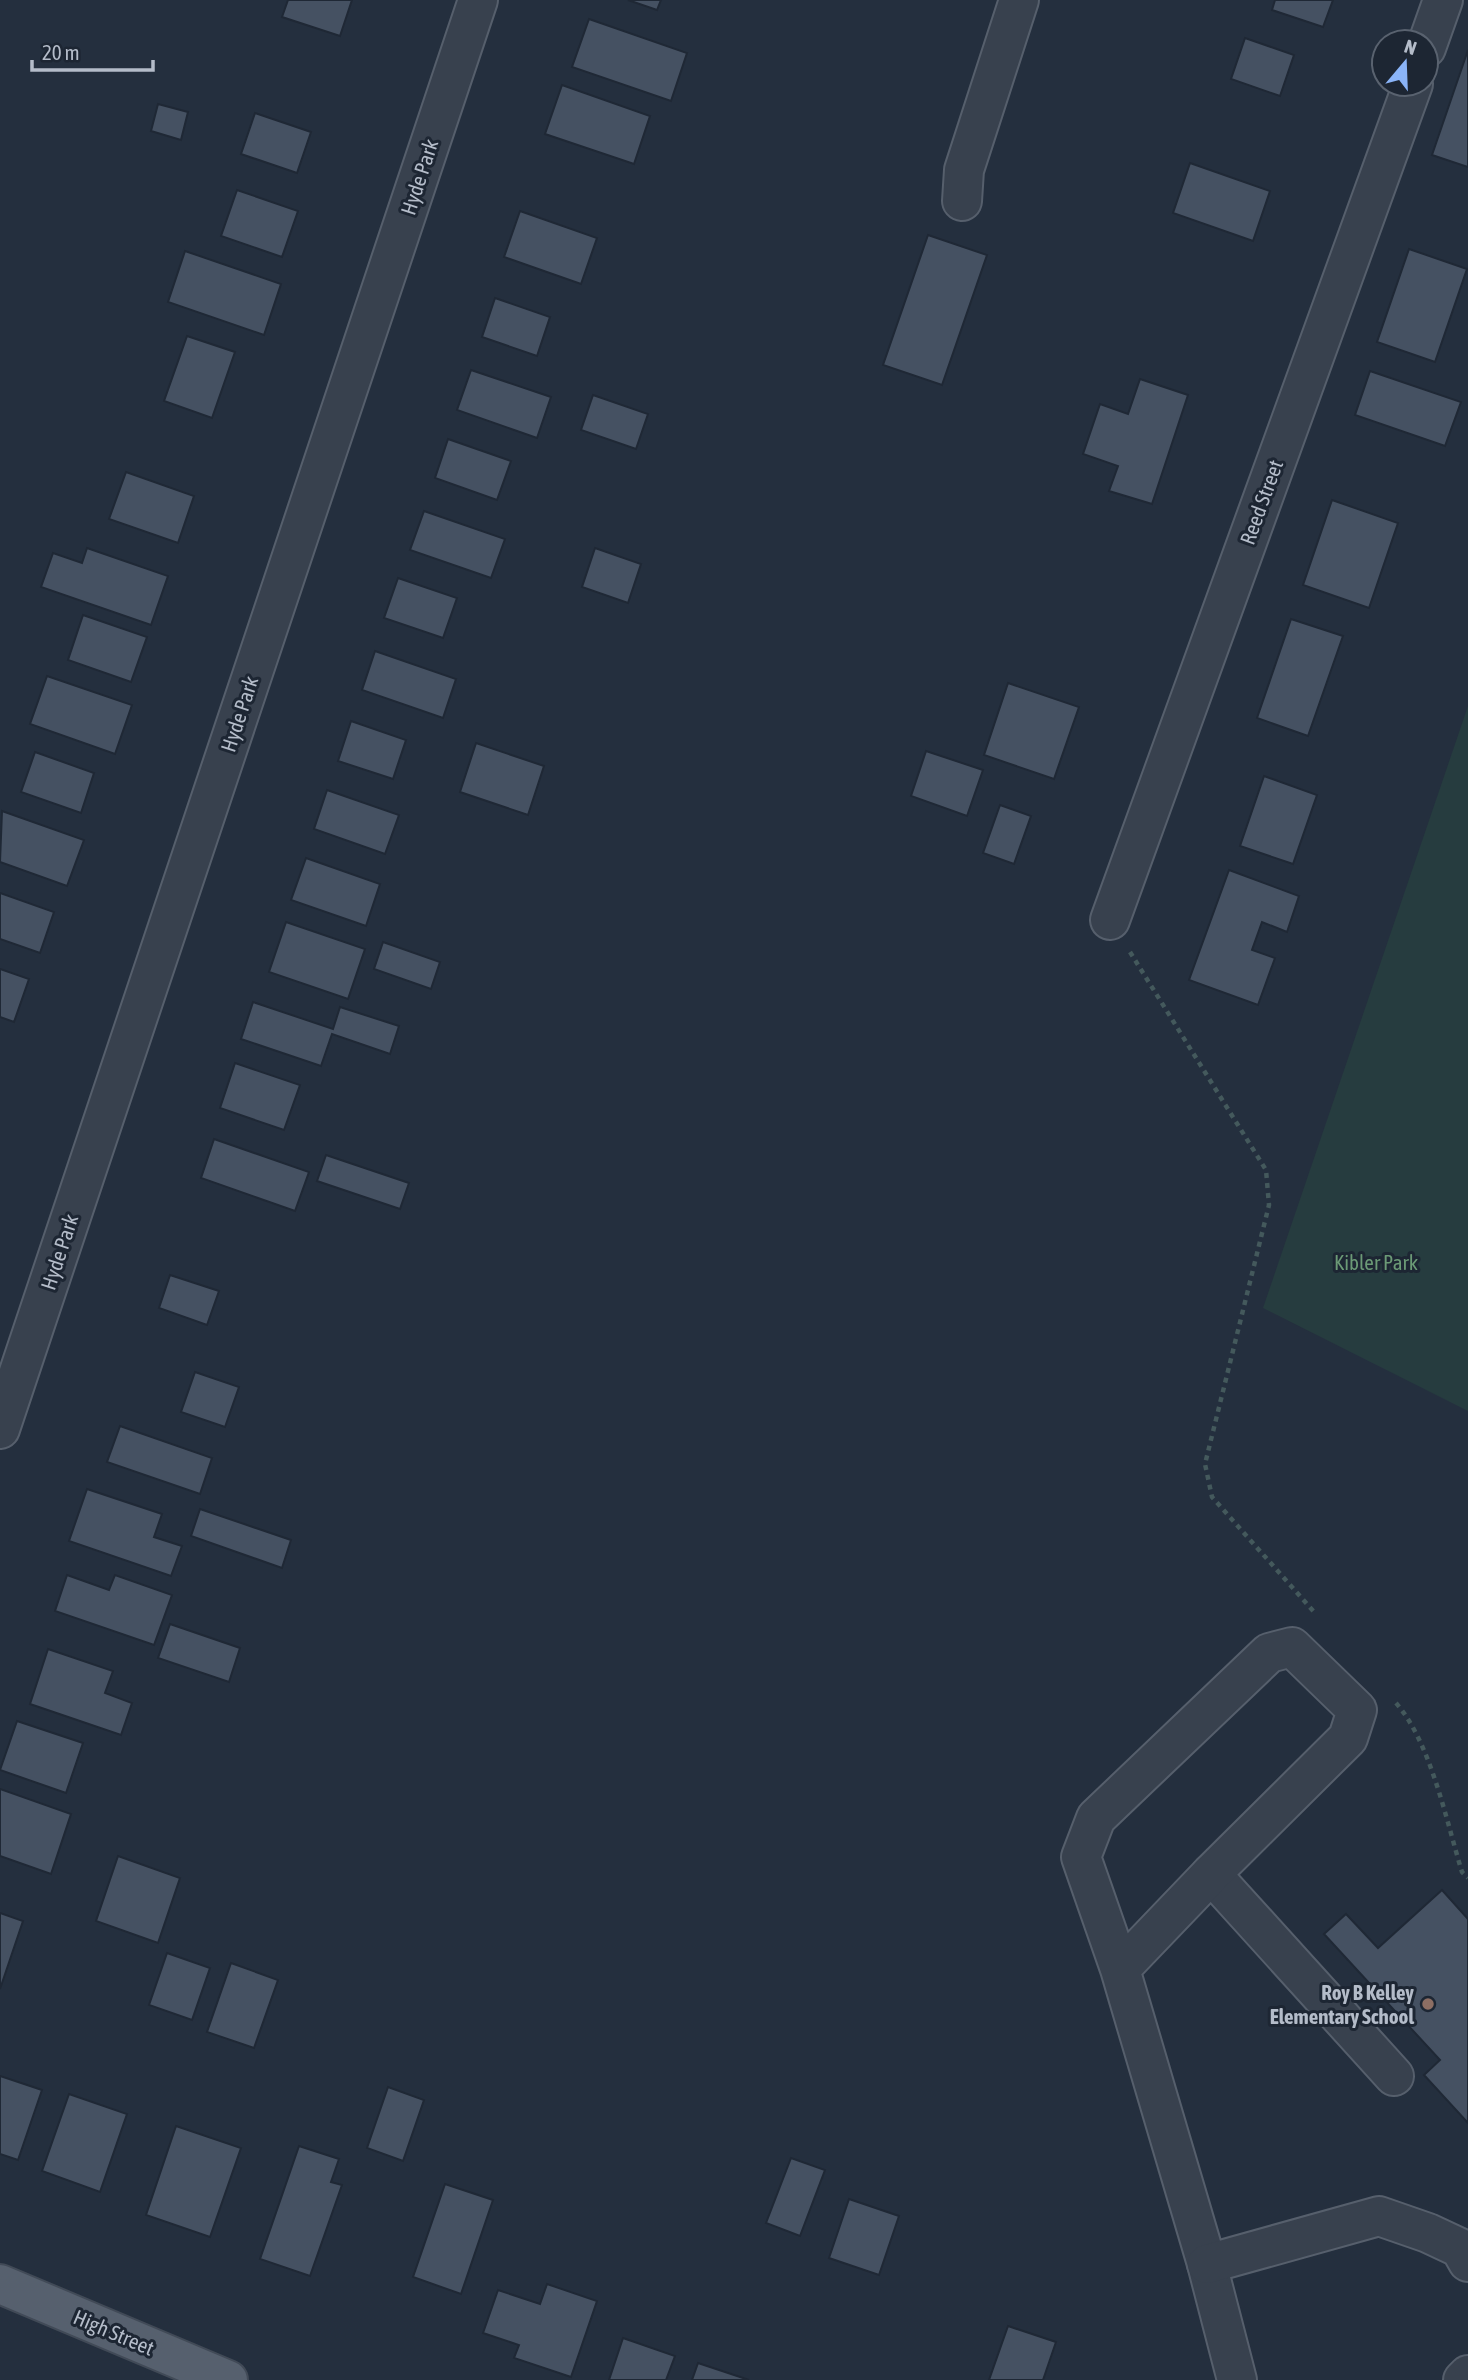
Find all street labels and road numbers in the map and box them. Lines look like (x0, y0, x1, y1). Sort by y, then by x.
street label: Hyde Park (396, 136, 442, 218)
street label: Reed Street (1235, 456, 1287, 548)
street label: Hyde Park (216, 673, 262, 755)
street label: Hyde Park (36, 1211, 82, 1293)
street label: High Street (70, 2304, 158, 2360)

